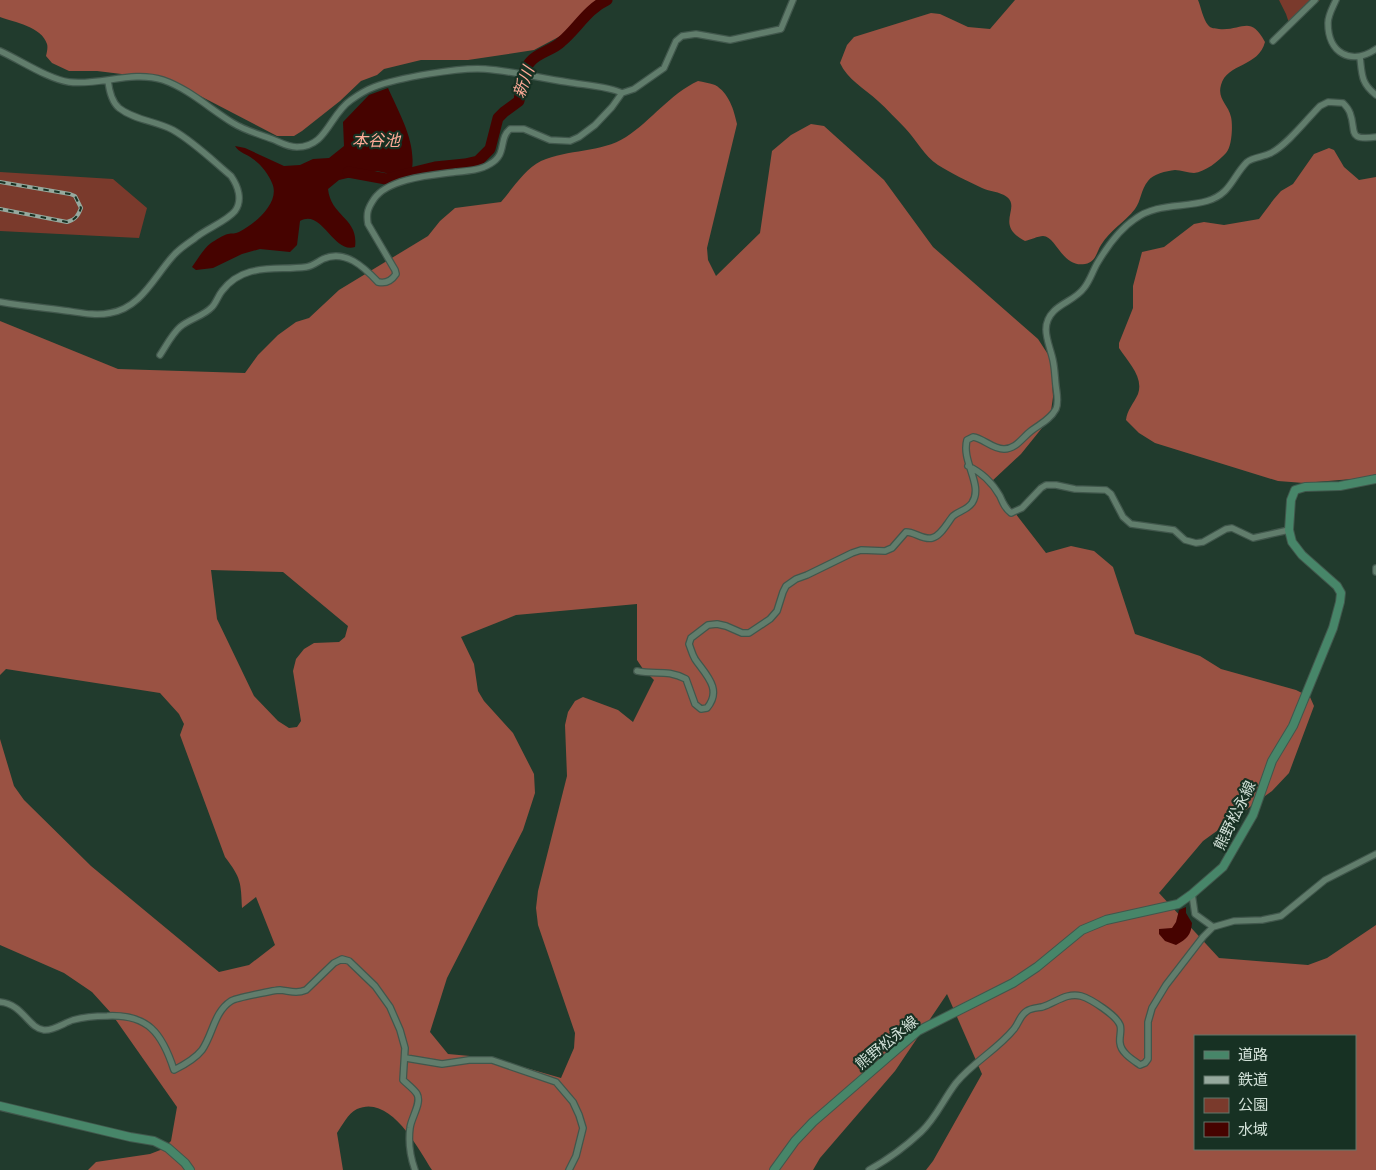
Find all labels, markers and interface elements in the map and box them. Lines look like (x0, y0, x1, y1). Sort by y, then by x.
water label: 新川 (507, 61, 539, 101)
water label: 本谷池 (352, 129, 402, 151)
street label: 熊野松永線 (1209, 777, 1259, 853)
street label: 熊野松永線 (851, 1011, 921, 1073)
legend (1194, 1035, 1356, 1150)
text: 道路 (1238, 1044, 1268, 1064)
text: 鉄道 (1238, 1069, 1268, 1089)
text: 公園 (1238, 1094, 1268, 1114)
text: 水域 (1238, 1119, 1268, 1139)

